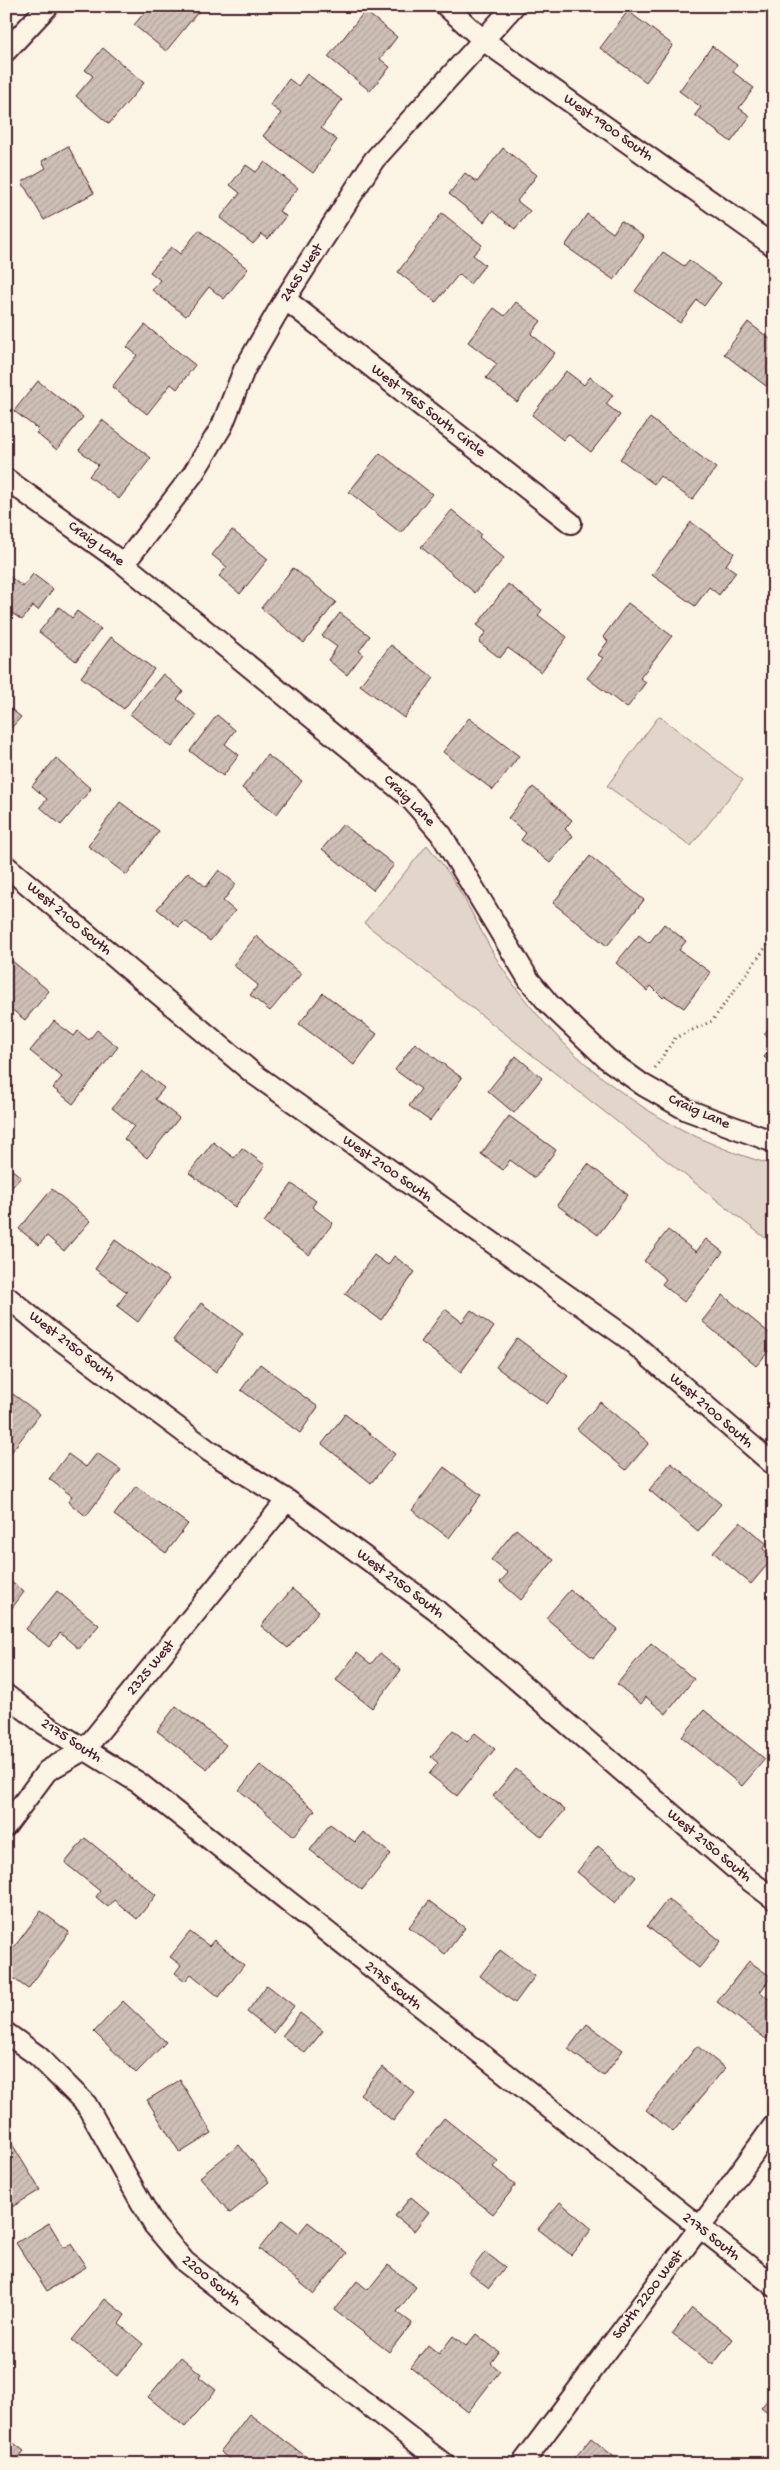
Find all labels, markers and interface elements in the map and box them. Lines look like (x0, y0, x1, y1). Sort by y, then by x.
street label: West 1900 South (559, 90, 657, 166)
street label: 2465 West (277, 239, 328, 305)
street label: West 1965 South Circle (367, 361, 489, 462)
street label: Craig Lane (64, 517, 128, 571)
street label: Craig Lane (379, 771, 439, 831)
street label: West 2100 South (23, 878, 115, 960)
street label: Craig Lane (665, 1090, 733, 1134)
street label: West 2100 South (339, 1131, 435, 1207)
street label: West 2150 South (25, 1308, 119, 1386)
street label: West 2100 South (665, 1370, 757, 1452)
street label: West 2150 South (353, 1545, 447, 1623)
street label: 2325 West (123, 1635, 180, 1699)
street label: 2175 South (37, 1715, 105, 1767)
street label: West 2150 South (663, 1805, 755, 1887)
street label: 2175 South (361, 1957, 425, 2015)
street label: 2175 South (678, 2209, 744, 2265)
street label: South 2200 West (609, 2245, 688, 2343)
street label: 2200 South (178, 2252, 244, 2310)

